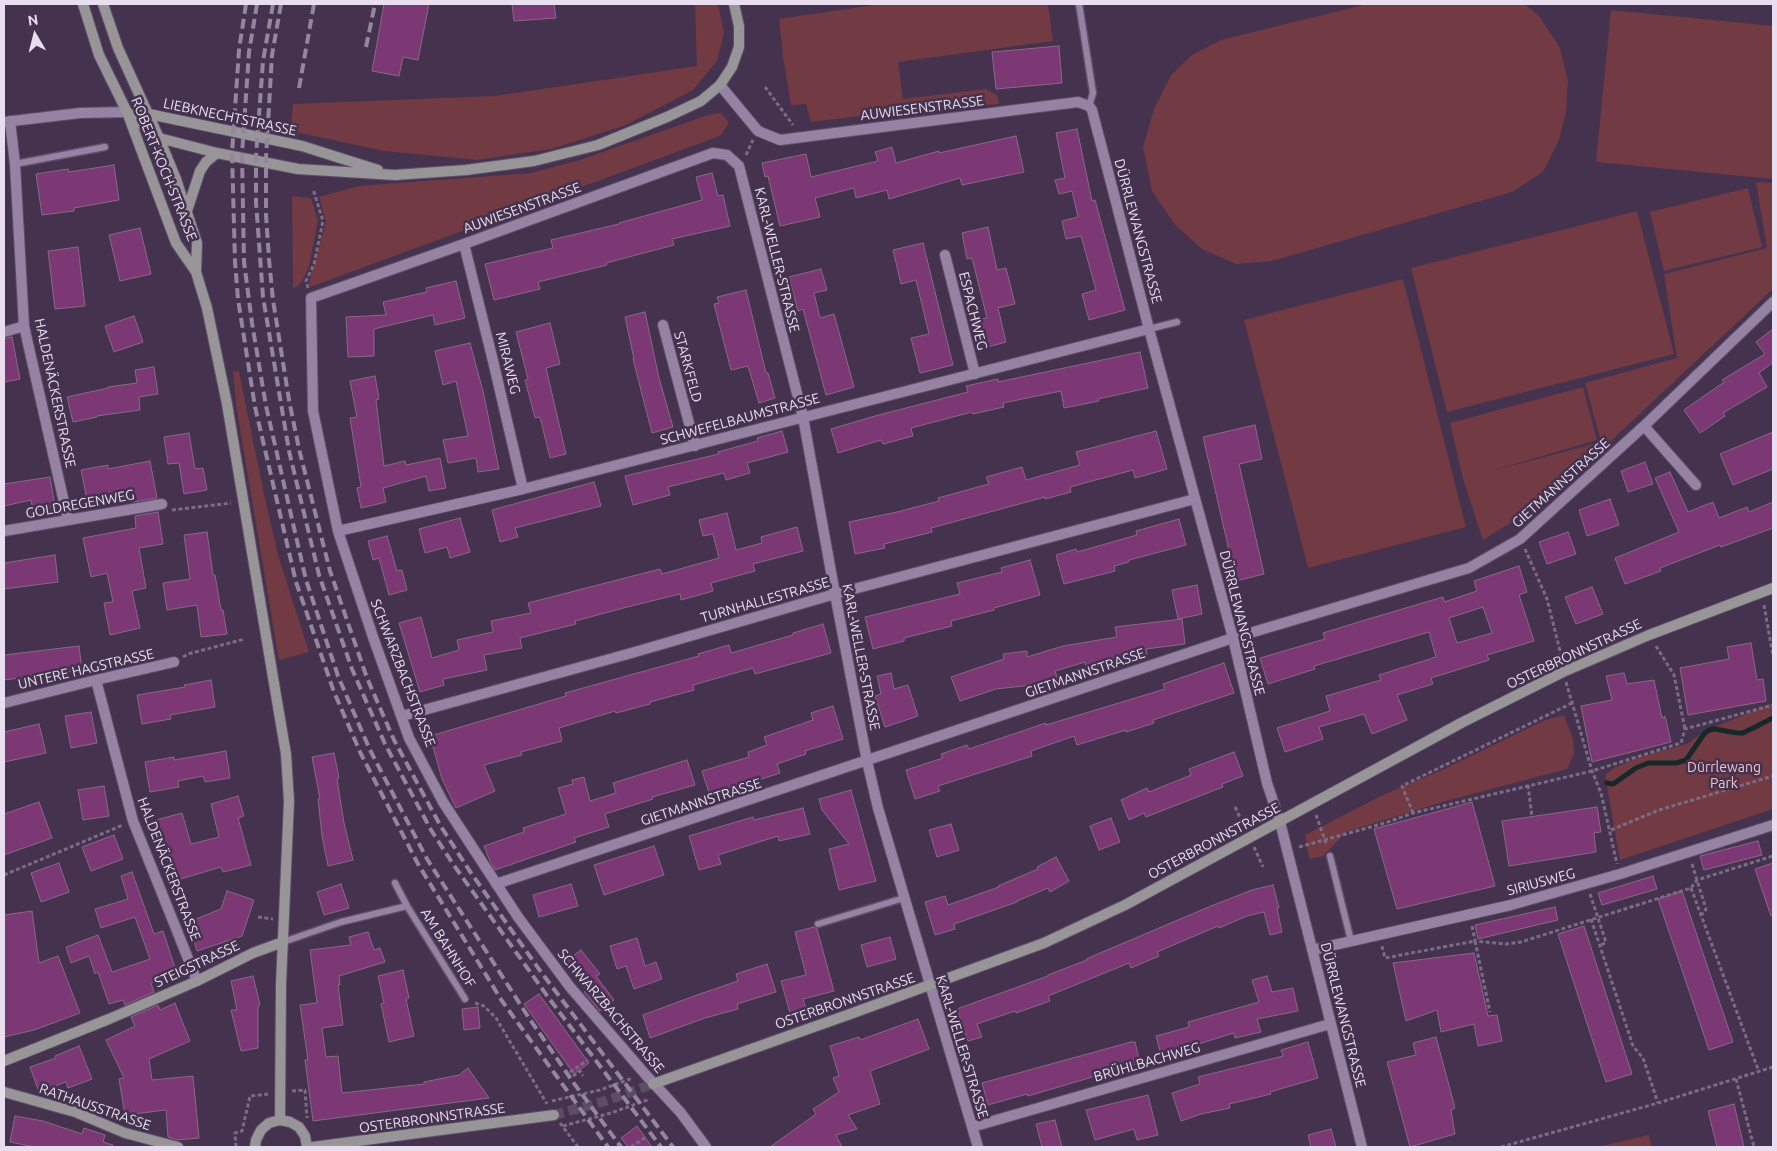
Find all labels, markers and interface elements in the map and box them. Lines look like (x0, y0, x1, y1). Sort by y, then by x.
north arrow (10, 10, 60, 60)
text: N (27, 11, 39, 29)
street label: AUWIESENSTRASSE (859, 92, 985, 124)
street label: ROBERT-KOCH-STRASSE (127, 95, 201, 243)
street label: LIEBKNECHTSTRASSE (162, 95, 298, 139)
street label: DÜRRLEWANGSTRASSE (1111, 157, 1165, 305)
street label: AUWIESENSTRASSE (461, 179, 583, 237)
street label: KARL-WELLER-STRASSE (751, 186, 803, 334)
street label: ESPACHWEG (955, 270, 991, 352)
street label: HALDENÄCKERSTRASSE (31, 317, 79, 469)
street label: MIRAWEG (492, 330, 524, 396)
street label: STARKFELD (670, 330, 706, 404)
street label: SCHWEFELBAUMSTRASSE (658, 390, 822, 448)
street label: GIETMANNSTRASSE (1509, 435, 1613, 531)
street label: GOLDREGENWEG (24, 486, 136, 522)
street label: DÜRRLEWANGSTRASSE (1216, 549, 1268, 697)
street label: TURNHALLESTRASSE (699, 574, 831, 626)
street label: KARL-WELLER-STRASSE (839, 582, 883, 732)
street label: SCHWARZBACHSTRASSE (367, 597, 439, 749)
street label: OSTERBRONNSTRASSE (1504, 615, 1644, 693)
street label: UNTERE HAGSTRASSE (16, 645, 156, 693)
street label: GIETMANNSTRASSE (1023, 645, 1147, 701)
park label: Dürrlewang Park (1687, 759, 1761, 792)
street label: GIETMANNSTRASSE (639, 775, 763, 829)
street label: HALDENÄCKERSTRASSE (134, 795, 204, 943)
street label: OSTERBRONNSTRASSE (1145, 799, 1283, 883)
street label: SIRIUSWEG (1505, 865, 1577, 899)
street label: AM BAHNHOF (417, 905, 479, 991)
street label: STEIGSTRASSE (152, 937, 242, 991)
street label: DÜRRLEWANGSTRASSE (1317, 941, 1369, 1089)
street label: SCHWARZBACHSTRASSE (554, 946, 668, 1076)
street label: OSTERBRONNSTRASSE (773, 969, 917, 1033)
street label: KARL-WELLER-STRASSE (932, 973, 992, 1121)
street label: BRÜHLBACHWEG (1092, 1039, 1202, 1085)
street label: RATHAUSSTRASSE (37, 1080, 153, 1134)
street label: OSTERBRONNSTRASSE (358, 1099, 506, 1137)

